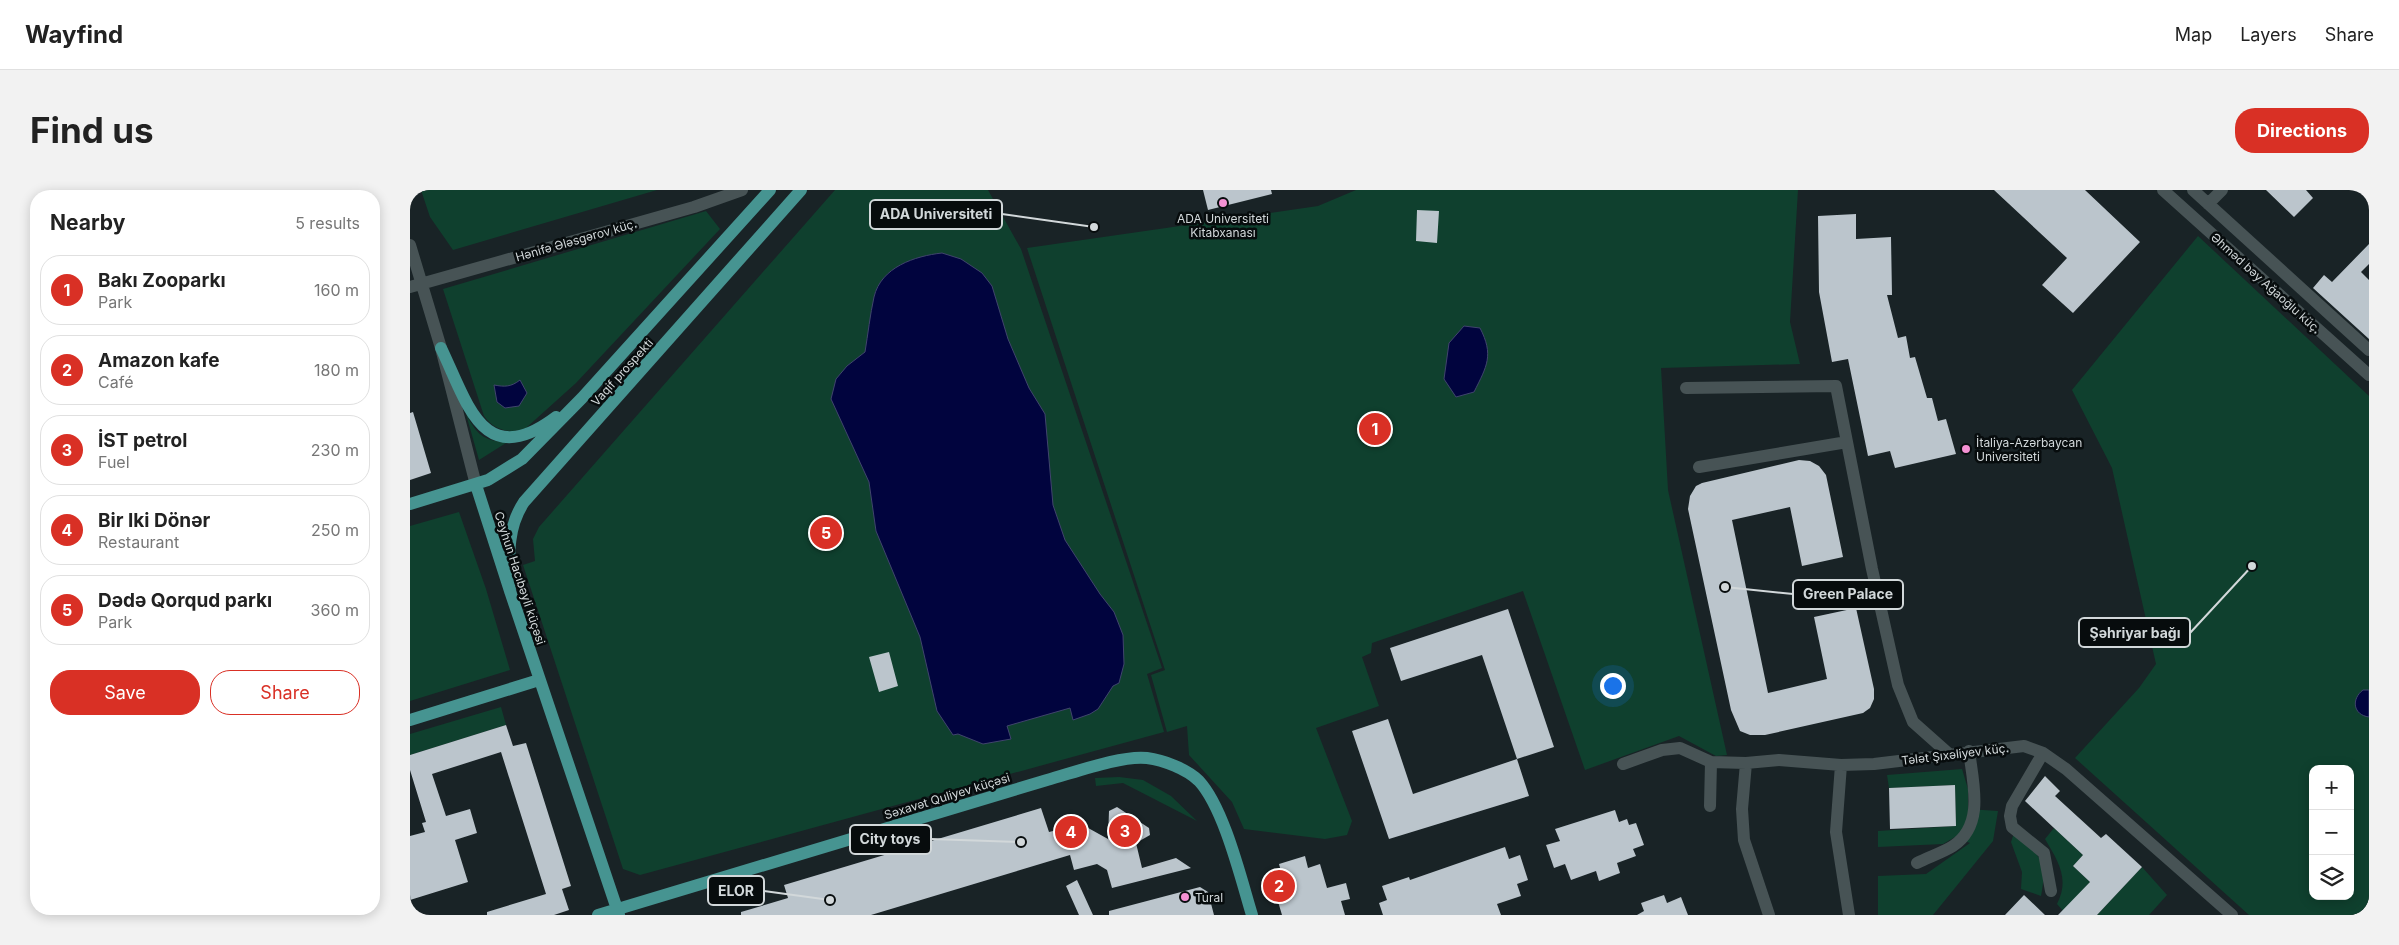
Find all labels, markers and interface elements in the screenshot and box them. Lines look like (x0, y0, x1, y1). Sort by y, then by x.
text: Wayfind (25, 20, 123, 49)
text: Map (2175, 24, 2212, 45)
text: Layers (2240, 24, 2297, 45)
text: Share (2325, 24, 2374, 45)
button: Directions (2235, 108, 2369, 153)
text: Find us (30, 109, 154, 151)
marker: ADA Universiteti Kitabxanası (1217, 197, 1229, 209)
callout: ADA Universiteti (870, 200, 1002, 229)
text: ADA Universiteti (880, 205, 992, 222)
text: Nearby (50, 210, 125, 235)
place label: ADA Universiteti Kitabxanası (1177, 211, 1269, 240)
text: 5 results (295, 213, 360, 233)
street label: Hənifə Ələsgərov küç. (514, 216, 638, 264)
street label: Əhməd bəy Ağaoğlu küç. (2208, 230, 2324, 336)
text: Bakı Zooparkı (98, 269, 226, 292)
text: 1 (64, 280, 70, 300)
text: 160 m (314, 280, 359, 300)
text: Park (98, 292, 132, 312)
street label: Vaqif prospekti (588, 335, 656, 409)
text: Amazon kafe (98, 349, 220, 372)
text: 2 (62, 360, 72, 380)
text: 180 m (314, 360, 359, 380)
text: Café (98, 372, 133, 392)
pin: 1 (1359, 410, 1391, 448)
text: İST petrol (98, 429, 187, 452)
place label: İtaliya-Azərbaycan Universiteti (1976, 435, 2082, 464)
text: 3 (62, 440, 72, 460)
text: 230 m (311, 440, 359, 460)
marker: İtaliya-Azərbaycan Universiteti (1960, 443, 1972, 455)
text: Fuel (98, 452, 130, 472)
text: Bir Iki Dönər (98, 509, 210, 532)
street label: Ceyhun Hacıbəyli küçəsi (491, 509, 549, 647)
pin: 5 (810, 514, 842, 552)
text: 4 (62, 520, 72, 540)
text: 250 m (311, 520, 359, 540)
text: Restaurant (98, 532, 179, 552)
callout: Green Palace (1793, 580, 1903, 609)
text: Green Palace (1803, 585, 1893, 602)
text: Dədə Qorqud parkı (98, 589, 272, 612)
text: 5 (62, 600, 72, 620)
text: 360 m (311, 600, 359, 620)
text: Park (98, 612, 132, 632)
callout: Şəhriyar bağı (2079, 618, 2190, 647)
text: Şəhriyar bağı (2090, 624, 2181, 641)
button: Save (50, 670, 200, 715)
button: Share (210, 670, 360, 715)
your location (1600, 673, 1626, 699)
street label: Tələt Şıxəliyev küç. (1900, 740, 2010, 768)
map controls (2309, 765, 2354, 900)
button: + (2309, 765, 2354, 810)
street label: Səxavət Quliyev küçəsi (882, 770, 1012, 822)
button: − (2309, 810, 2354, 855)
pin: 3 (1109, 812, 1141, 850)
pin: 4 (1055, 813, 1087, 851)
callout: City toys (850, 825, 931, 854)
text: City toys (860, 830, 921, 847)
button: layers (2309, 855, 2354, 900)
pin: 2 (1263, 867, 1295, 905)
callout: ELOR (708, 876, 764, 905)
text: ELOR (718, 882, 754, 899)
place label: Tural (1195, 890, 1223, 905)
marker: Tural (1179, 891, 1191, 903)

